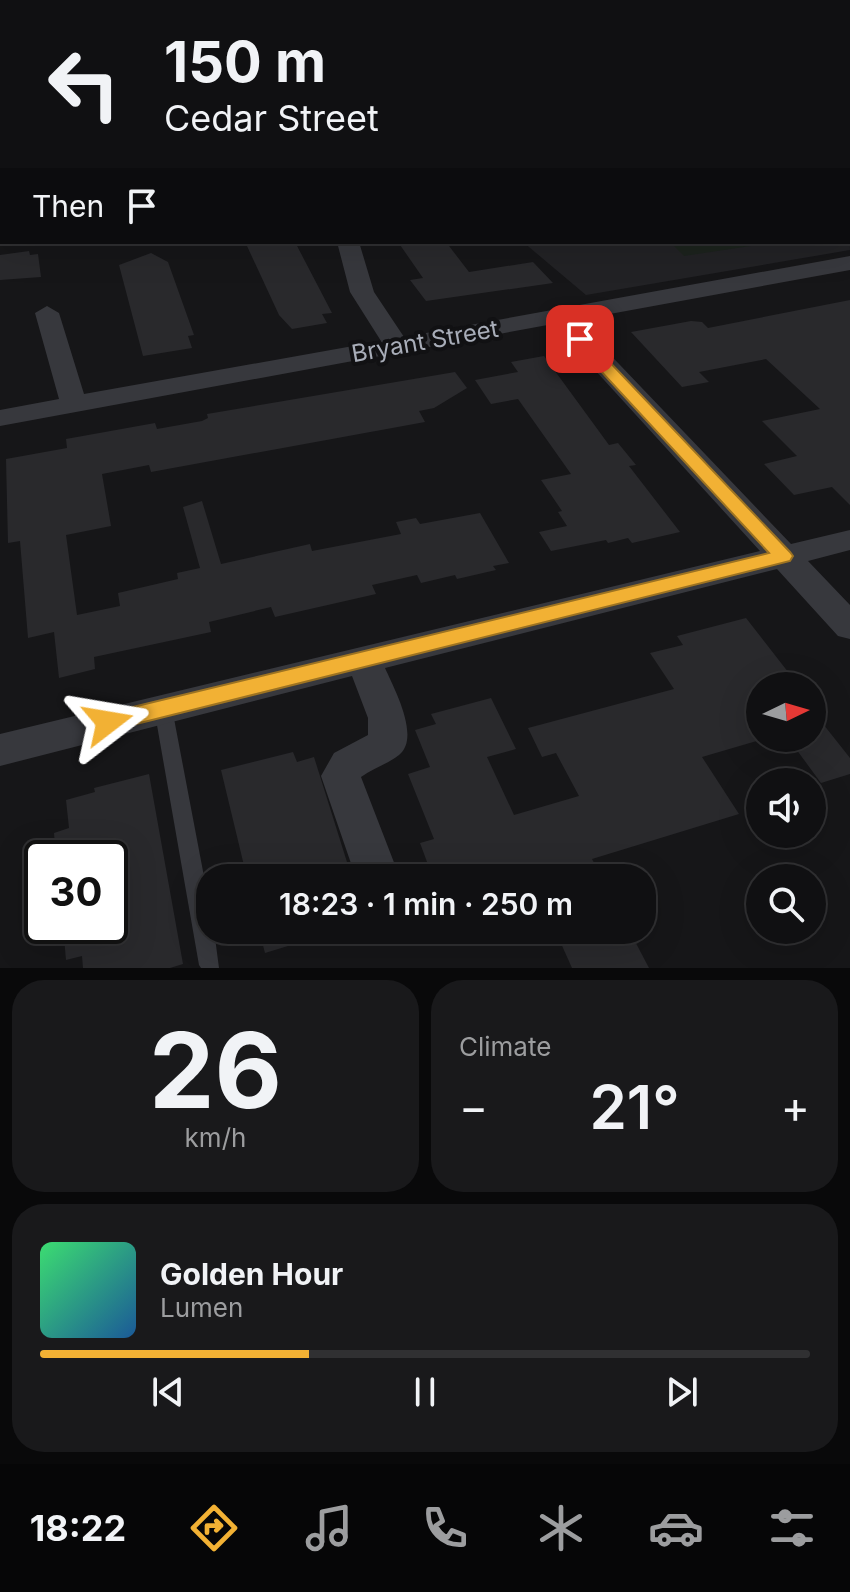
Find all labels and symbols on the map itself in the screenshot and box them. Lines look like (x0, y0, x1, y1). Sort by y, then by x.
pin (546, 305, 614, 373)
street label: Bryant Street (349, 314, 501, 368)
north arrow (746, 672, 826, 752)
position arrow (66, 680, 150, 764)
speed limit sign: 30 (24, 840, 128, 944)

